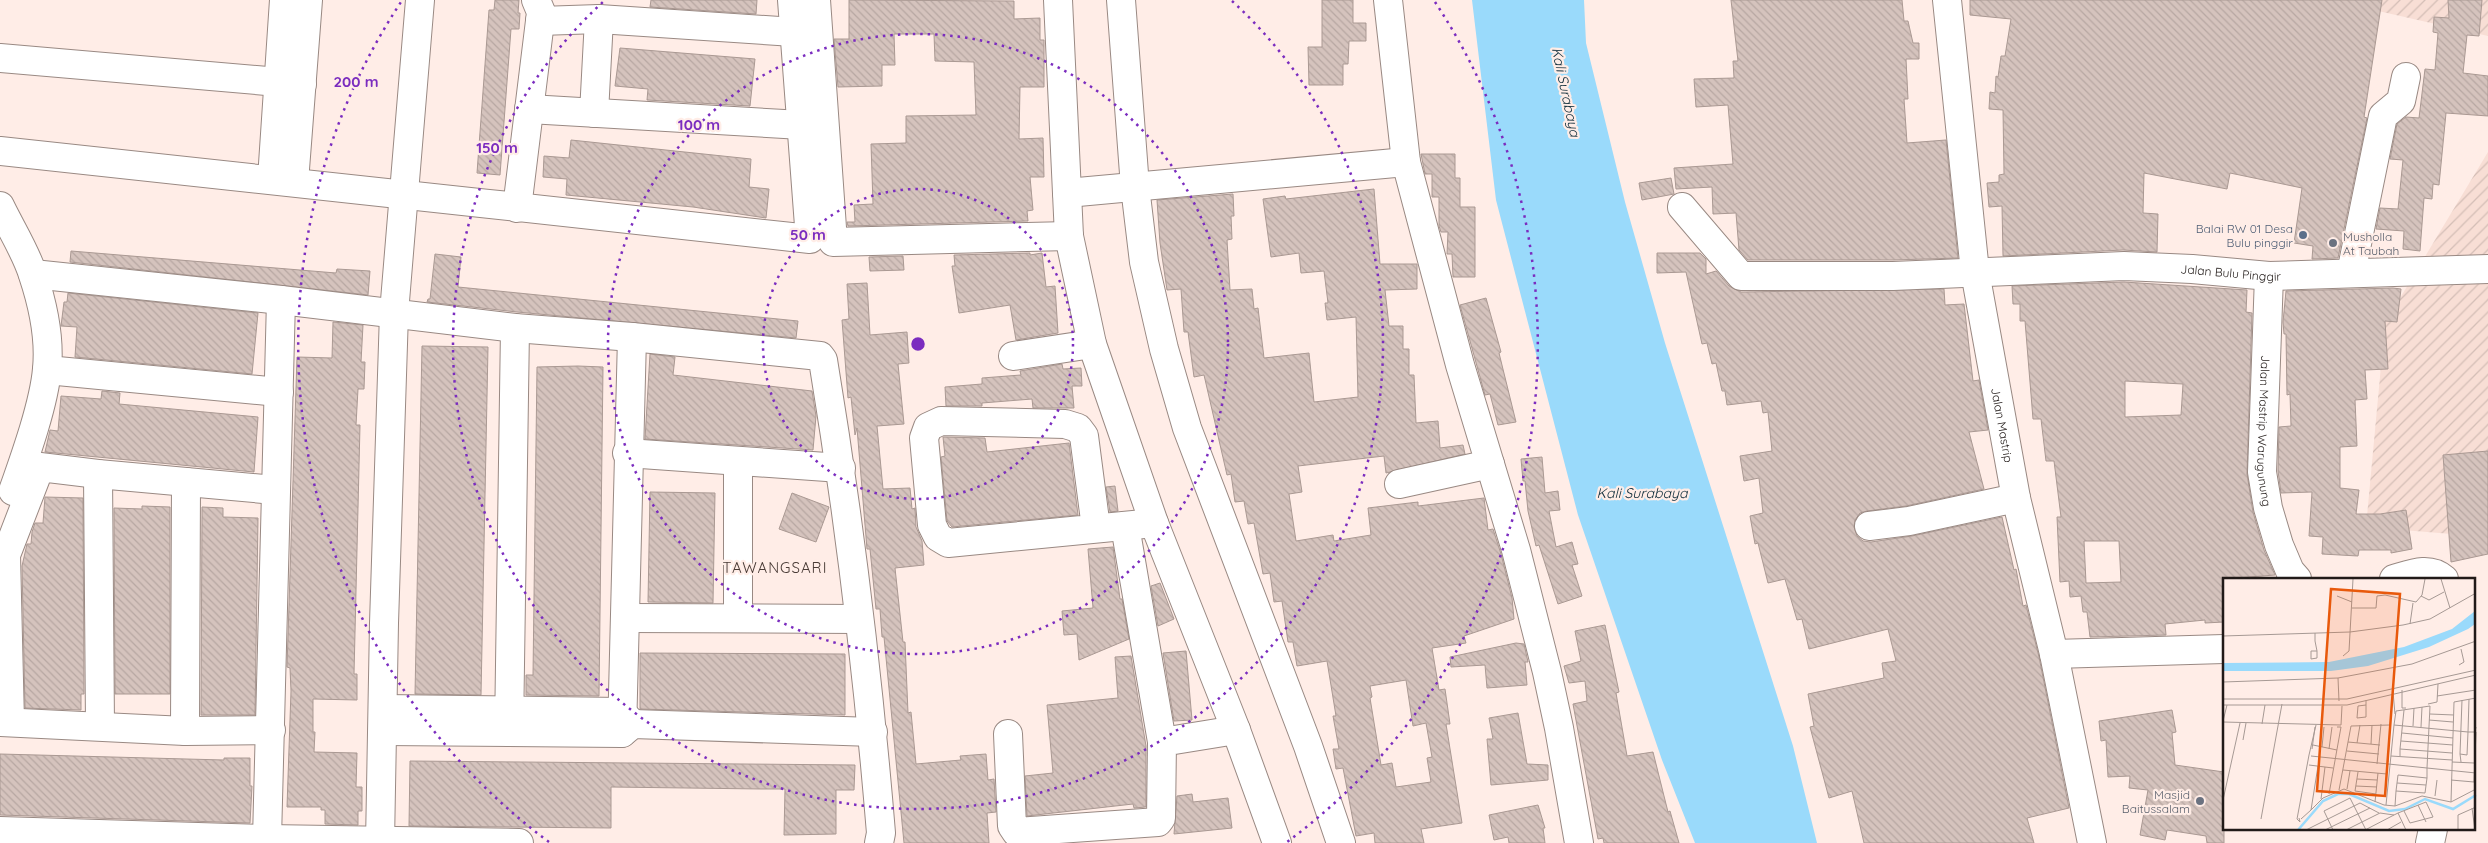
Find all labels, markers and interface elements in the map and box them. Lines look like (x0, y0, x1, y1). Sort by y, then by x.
water label: Kali Surabaya (1548, 46, 1585, 140)
text: 200 m (334, 72, 379, 91)
text: 100 m (678, 115, 720, 134)
text: 150 m (476, 138, 518, 157)
place label: Balai RW 01 Desa Bulu pinggir (2196, 221, 2293, 250)
text: 50 m (790, 225, 826, 244)
marker: Balai RW 01 Desa Bulu pinggir (2297, 229, 2309, 241)
place label: Musholla At Taubah (2343, 229, 2399, 258)
marker: Musholla At Taubah (2327, 237, 2339, 249)
street label: Jalan Bulu Pinggir (2180, 261, 2282, 284)
centre of rings (909, 335, 927, 353)
street label: Jalan Mastrip Warugunung (2255, 355, 2275, 507)
street label: Jalan Mastrip (1989, 386, 2017, 464)
water label: Kali Surabaya (1597, 484, 1689, 502)
district label: TAWANGSARI (723, 558, 827, 577)
inset map (2223, 578, 2476, 830)
place label: Masjid Baitussalam (2122, 787, 2190, 816)
marker: Masjid Baitussalam (2194, 795, 2206, 807)

